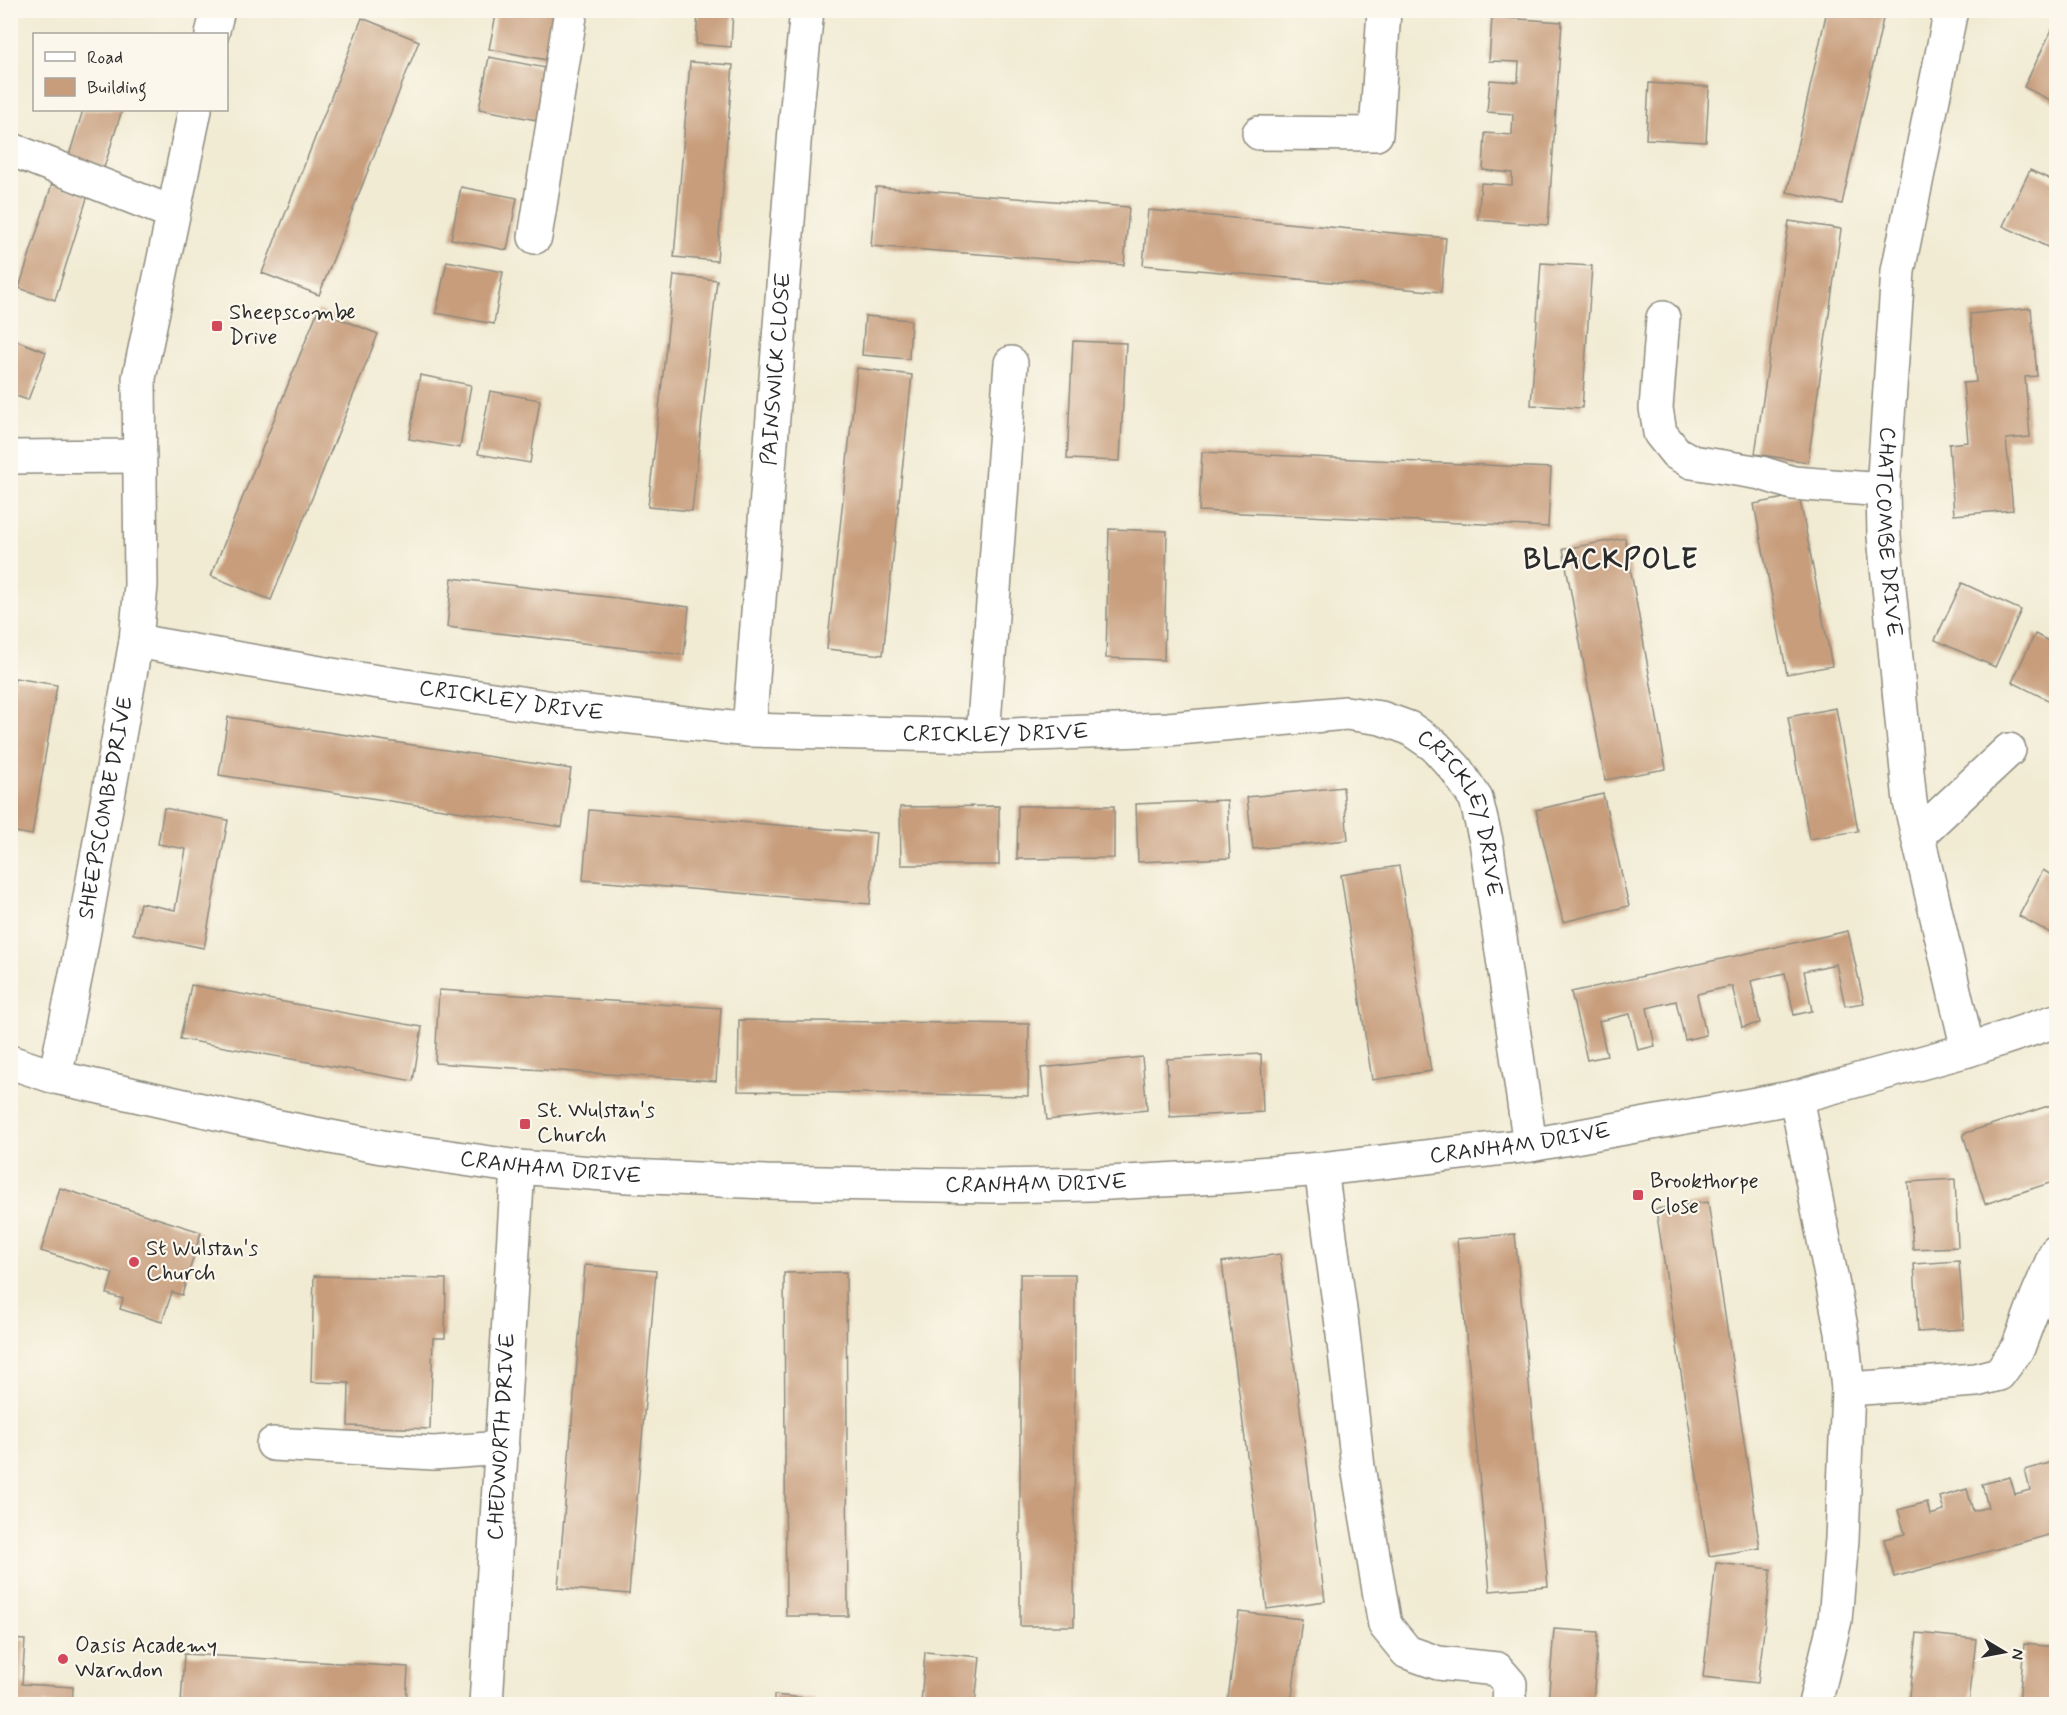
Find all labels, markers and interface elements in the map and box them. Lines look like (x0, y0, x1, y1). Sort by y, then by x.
legend (33, 33, 228, 111)
text: Road (87, 46, 123, 70)
text: Building (87, 76, 147, 102)
street label: PAINSWICK CLOSE (755, 271, 798, 467)
place label: Sheepscombe Drive (229, 299, 356, 352)
marker: Sheepscombe Drive (210, 319, 224, 333)
street label: CHATCOMBE DRIVE (1869, 426, 1908, 639)
district label: BLACKPOLE (1523, 542, 1699, 579)
street label: CRICKLEY DRIVE (417, 674, 605, 728)
street label: SHEEPSCOMBE DRIVE (72, 694, 140, 921)
street label: CRICKLEY DRIVE (902, 718, 1089, 750)
street label: CRICKLEY DRIVE (1411, 724, 1508, 899)
place label: St. Wulstan's Church (537, 1097, 655, 1150)
marker: St. Wulstan's Church (518, 1117, 532, 1131)
street label: CRANHAM DRIVE (1428, 1117, 1612, 1170)
street label: CRANHAM DRIVE (458, 1145, 642, 1191)
street label: CRANHAM DRIVE (945, 1168, 1128, 1200)
place label: Brookthorpe Close (1650, 1168, 1759, 1221)
marker: Brookthorpe Close (1631, 1188, 1645, 1202)
place label: St Wulstan's Church (146, 1235, 259, 1288)
marker: St Wulstan's Church (127, 1255, 141, 1269)
street label: CHEDWORTH DRIVE (482, 1332, 522, 1541)
north arrow (1974, 1622, 2034, 1682)
place label: Oasis Academy Warndon (75, 1632, 217, 1685)
text: N (2006, 1647, 2029, 1661)
marker: Oasis Academy Warndon (56, 1652, 70, 1666)

